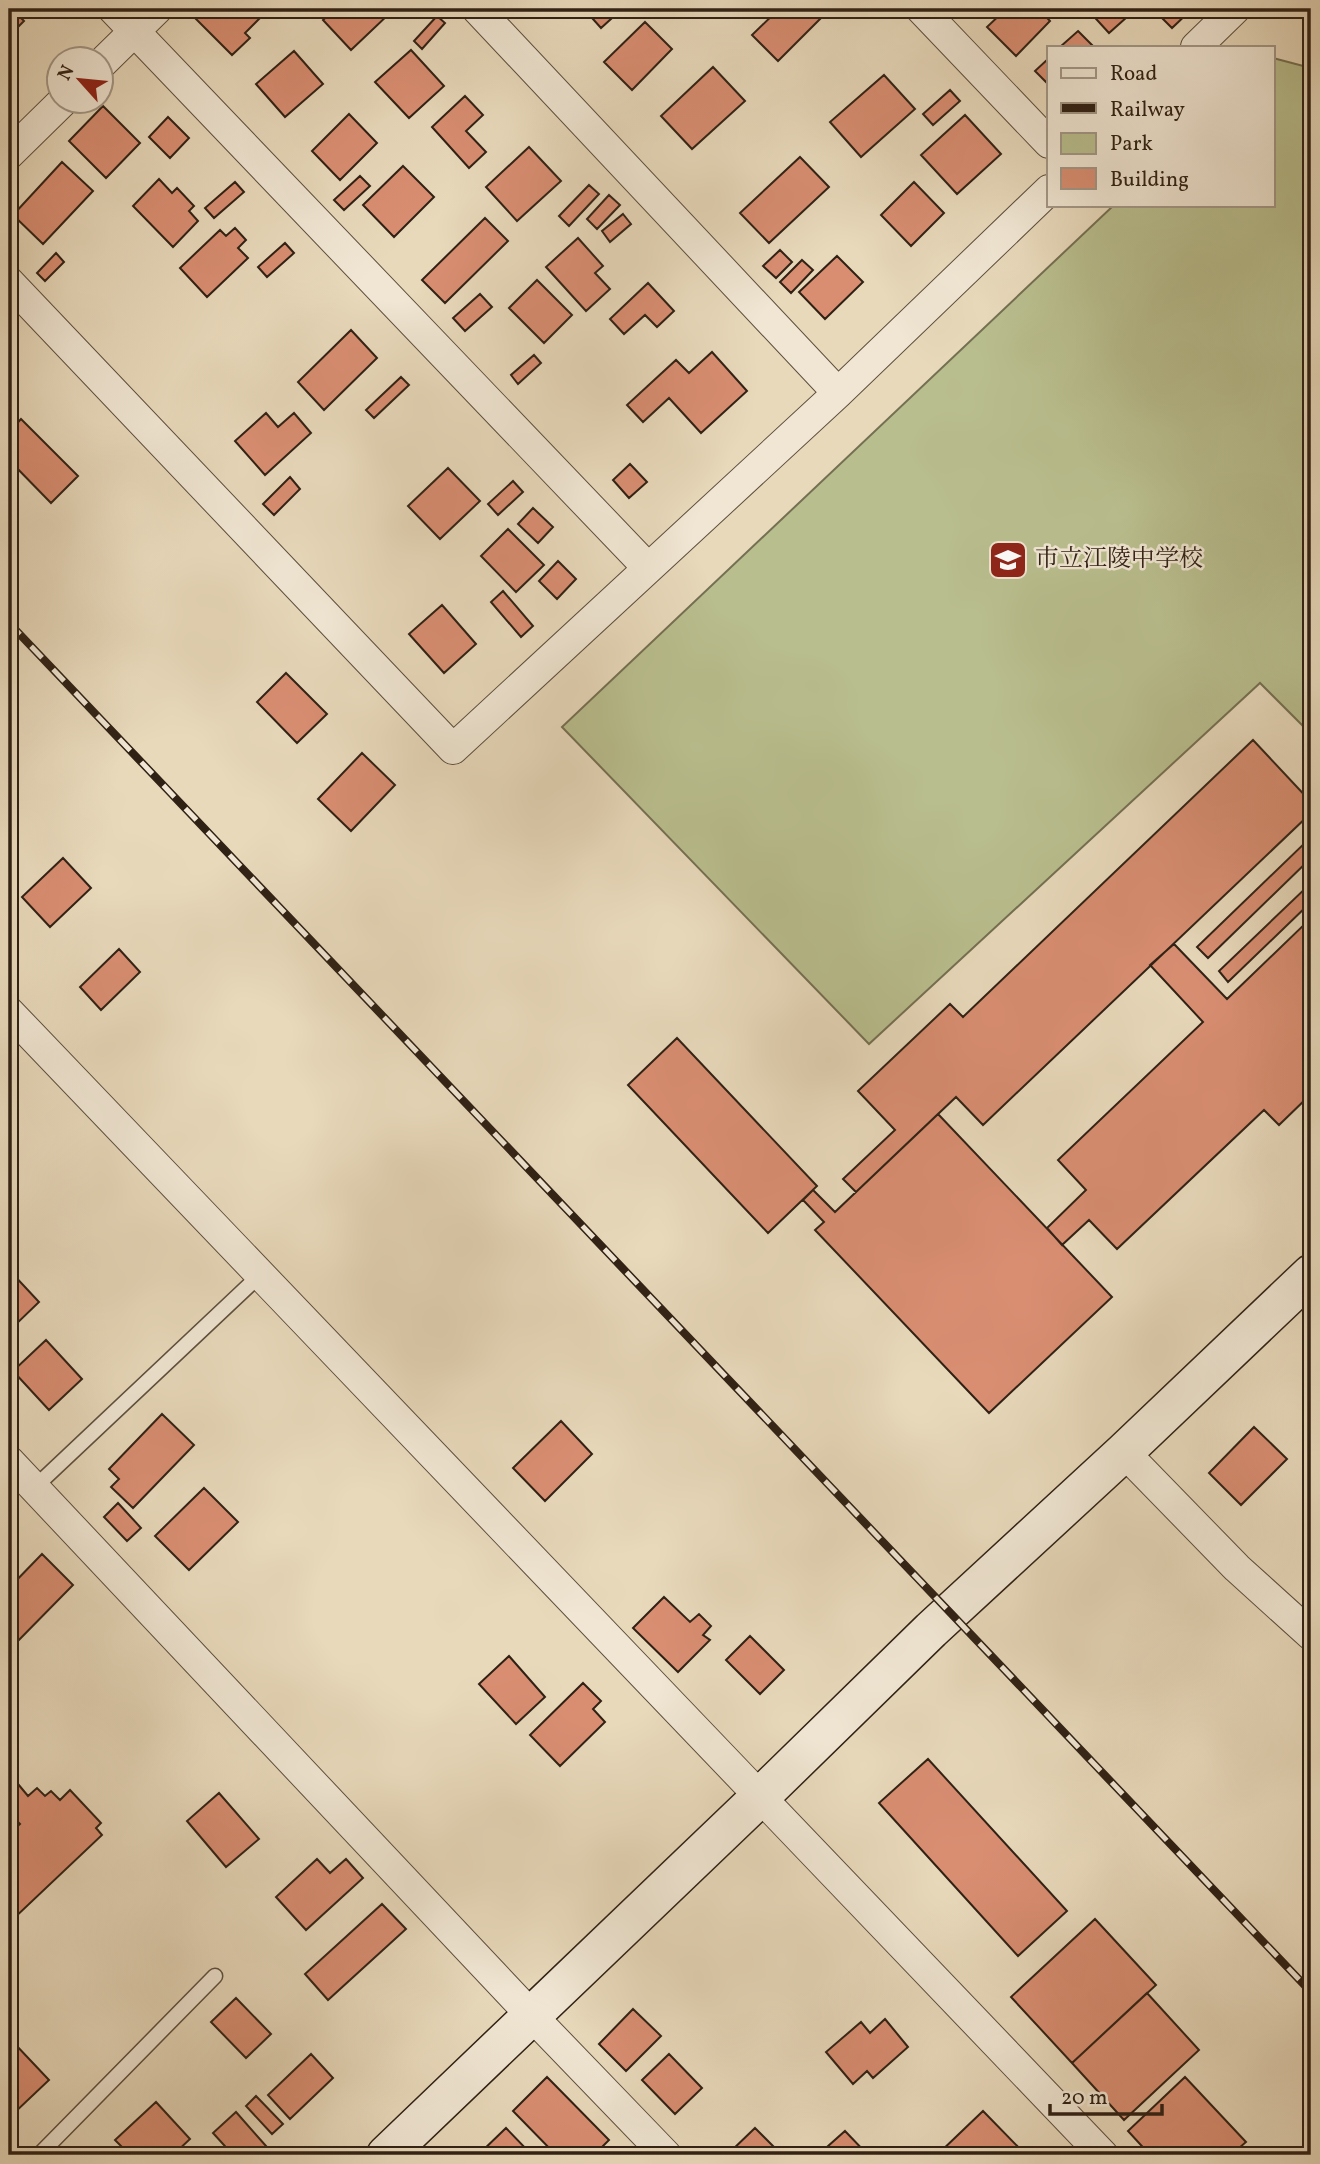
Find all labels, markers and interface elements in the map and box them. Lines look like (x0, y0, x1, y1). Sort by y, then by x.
north arrow (46, 46, 116, 116)
legend (1047, 46, 1274, 206)
text: Road (1110, 60, 1157, 89)
text: N (52, 61, 81, 85)
text: Railway (1110, 96, 1186, 125)
text: Park (1110, 130, 1153, 159)
text: Building (1110, 166, 1189, 195)
school or university icon: 市立江陵中学校 (987, 539, 1029, 581)
place label: 市立江陵中学校 (1035, 543, 1203, 577)
scale bar (1050, 2073, 1162, 2117)
text: 20 m (1061, 2084, 1107, 2113)

